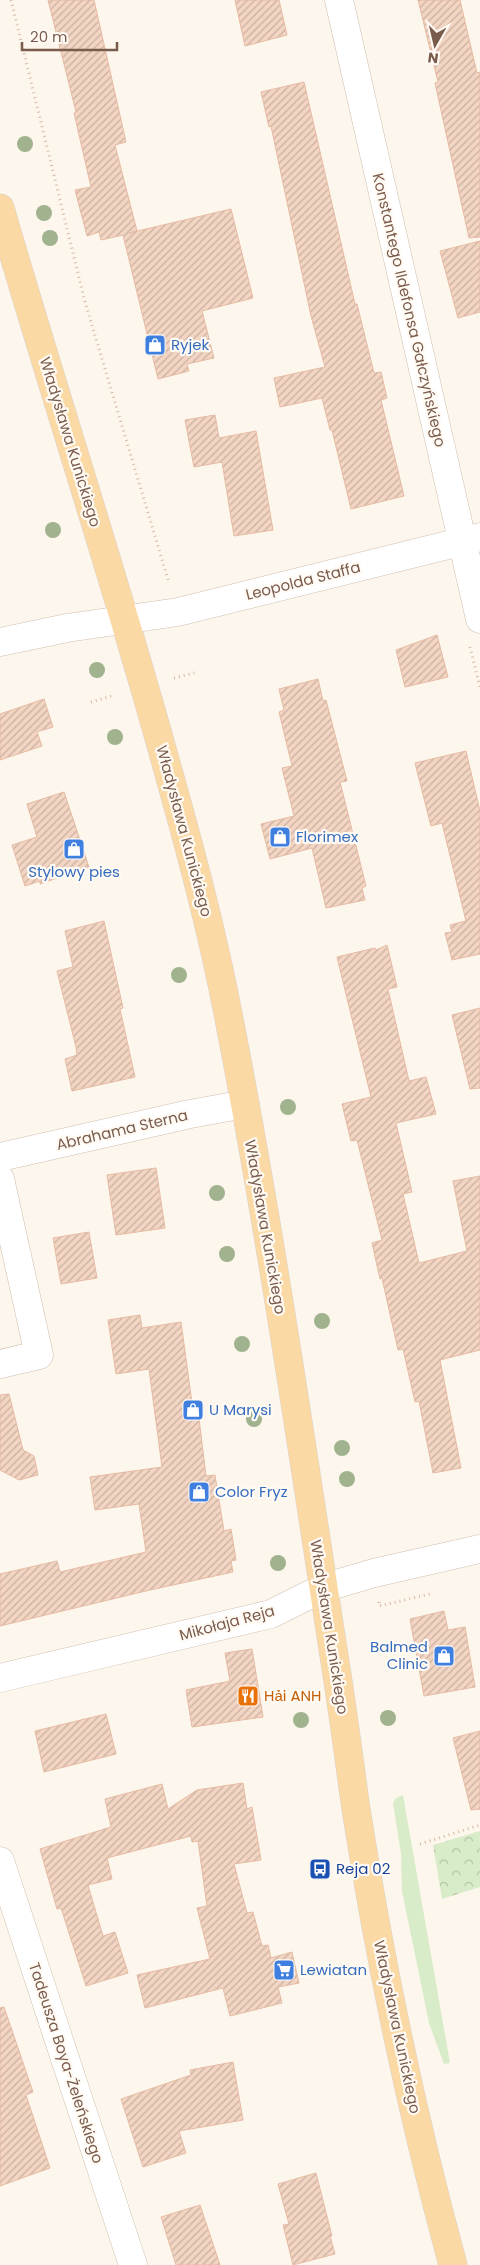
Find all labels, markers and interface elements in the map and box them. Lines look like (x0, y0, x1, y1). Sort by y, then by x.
scale bar (22, 20, 118, 52)
north arrow (410, 20, 460, 70)
text: 20 m (30, 26, 68, 47)
text: N (427, 47, 440, 69)
street label: Konstantego Ildefonsa Gałczyńskiego (368, 171, 451, 449)
shop icon: Ryjek (143, 333, 167, 357)
place label: Ryjek (171, 334, 210, 355)
street label: Władysława Kunickiego (35, 354, 106, 529)
street label: Leopolda Staffa (243, 556, 362, 605)
street label: Władysława Kunickiego (151, 743, 217, 919)
shop icon: Florimex (268, 825, 292, 849)
place label: Florimex (296, 826, 358, 847)
shop icon: Stylowy pies (62, 837, 86, 861)
place label: Stylowy pies (28, 861, 120, 882)
street label: Abrahama Sterna (54, 1104, 190, 1155)
street label: Władysława Kunickiego (240, 1138, 291, 1316)
shop icon: U Marysi (181, 1398, 205, 1422)
place label: U Marysi (209, 1399, 272, 1420)
shop icon: Color Fryz (187, 1480, 211, 1504)
place label: Color Fryz (215, 1481, 288, 1502)
street label: Władysława Kunickiego (305, 1538, 354, 1716)
street label: Mikołaja Reja (177, 1600, 277, 1645)
place label: Balmed Clinic (370, 1636, 428, 1674)
shop icon: Balmed Clinic (432, 1644, 456, 1668)
restaurant icon: Hải ANH (236, 1684, 260, 1708)
place label: Hải ANH (264, 1685, 321, 1706)
bus stop icon: Reja 02 (308, 1857, 332, 1881)
place label: Reja 02 (336, 1858, 390, 1879)
street label: Władysława Kunickiego (369, 1938, 426, 2116)
supermarket icon: Lewiatan (272, 1958, 296, 1982)
place label: Lewiatan (300, 1959, 367, 1980)
street label: Tadeusza Boya-Żeleńskiego (24, 1960, 109, 2166)

